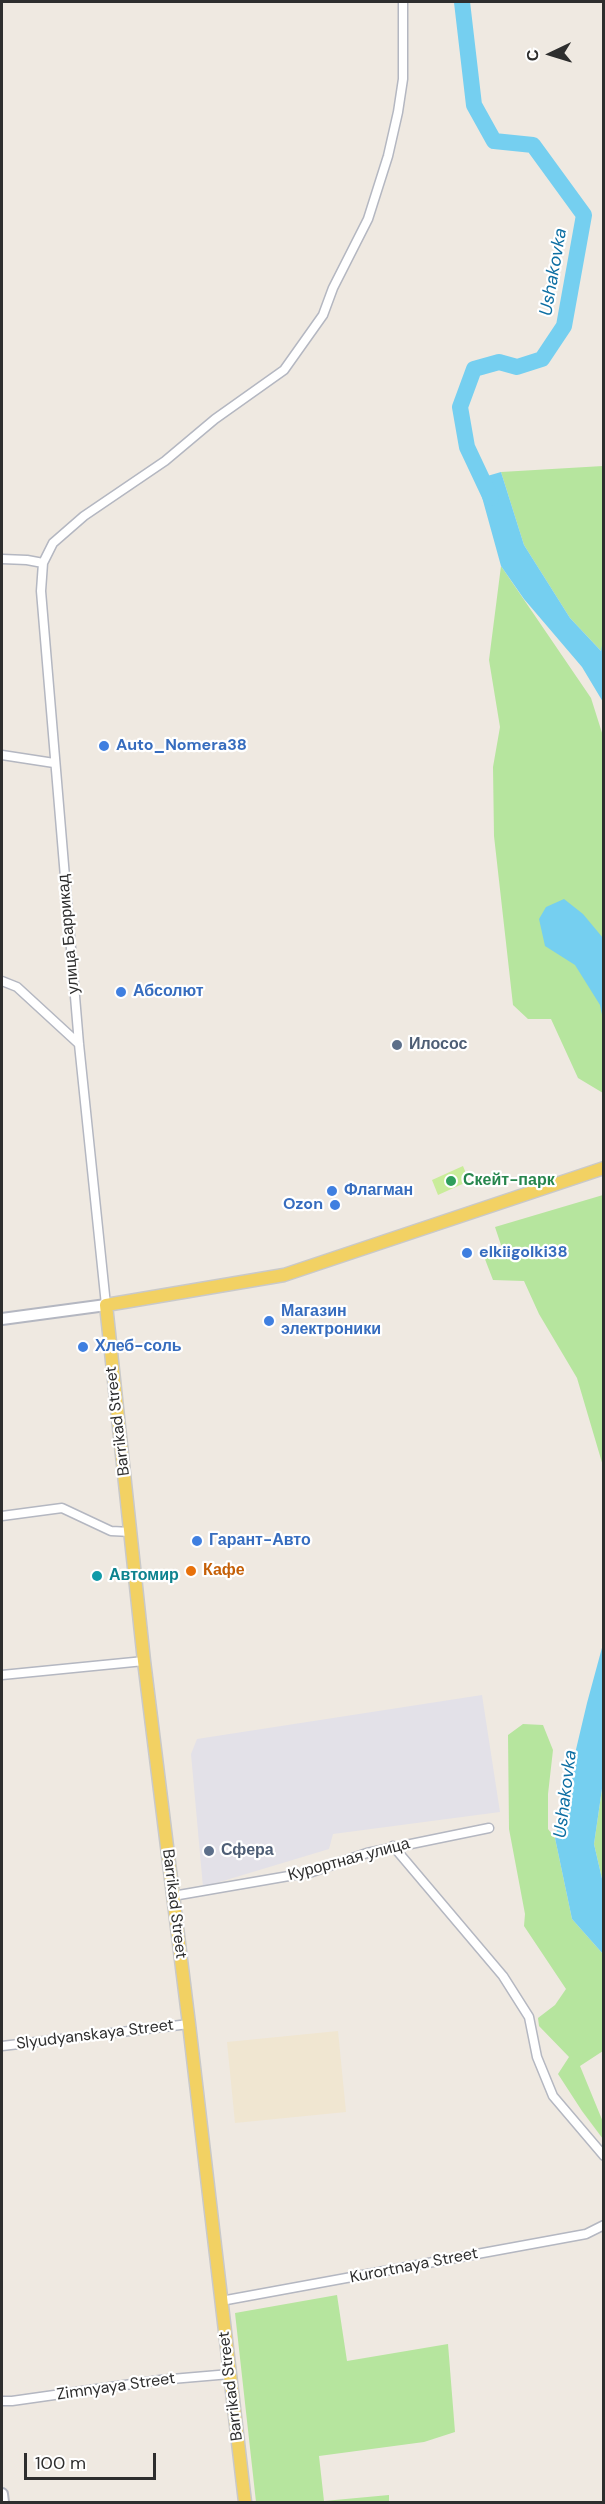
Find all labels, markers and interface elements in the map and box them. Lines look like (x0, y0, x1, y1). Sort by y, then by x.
north arrow (521, 24, 581, 84)
text: С (522, 49, 543, 62)
water label: Ushakovka (536, 226, 572, 318)
place label: Auto_Nomera38 (116, 736, 247, 756)
marker: Auto_Nomera38 (97, 739, 111, 753)
street label: улица Баррикад (54, 873, 84, 995)
place label: Абсолют (133, 982, 204, 1002)
marker: Абсолют (114, 985, 128, 999)
place label: Илосос (409, 1035, 467, 1055)
marker: Илосос (390, 1038, 404, 1052)
place label: Скейт-парк (463, 1171, 555, 1191)
marker: Скейт-парк (444, 1174, 458, 1188)
place label: Флагман (344, 1181, 413, 1201)
marker: Флагман (325, 1184, 339, 1198)
place label: Ozon (283, 1195, 323, 1215)
marker: Ozon (328, 1198, 342, 1212)
place label: elkiigolki38 (479, 1243, 568, 1263)
marker: elkiigolki38 (460, 1246, 474, 1260)
place label: Магазин электроники (281, 1302, 381, 1340)
marker: Магазин электроники (262, 1314, 276, 1328)
place label: Хлеб-соль (95, 1337, 182, 1357)
marker: Хлеб-соль (76, 1340, 90, 1354)
street label: Barrikad Street (102, 1365, 134, 1477)
place label: Гарант-Авто (209, 1531, 311, 1551)
marker: Гарант-Авто (190, 1534, 204, 1548)
place label: Кафе (203, 1561, 245, 1581)
marker: Кафе (184, 1564, 198, 1578)
place label: Автомир (109, 1566, 179, 1586)
marker: Автомир (90, 1569, 104, 1583)
water label: Ushakovka (550, 1749, 582, 1839)
street label: Курортная улица (286, 1834, 412, 1886)
place label: Сфера (221, 1841, 274, 1861)
marker: Сфера (202, 1844, 216, 1858)
street label: Barrikad Street (158, 1848, 190, 1960)
street label: Slyudyanskaya Street (15, 2016, 175, 2054)
street label: Kurortnaya Street (348, 2244, 480, 2288)
street label: Barrikad Street (215, 2330, 247, 2442)
street label: Zimnyaya Street (56, 2369, 176, 2405)
scale bar (27, 2441, 159, 2479)
text: 100 m (35, 2451, 86, 2475)

